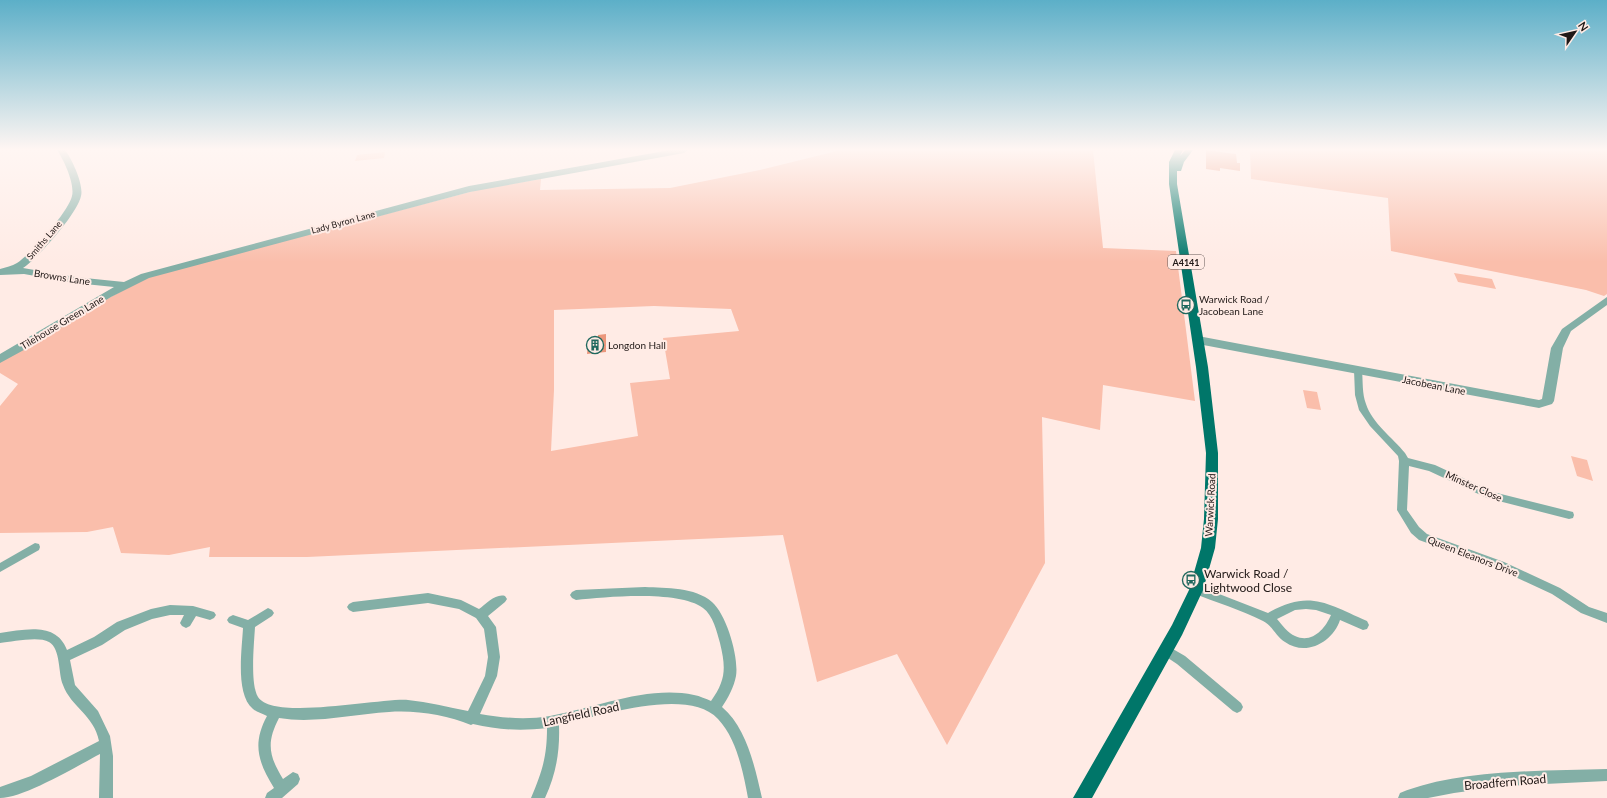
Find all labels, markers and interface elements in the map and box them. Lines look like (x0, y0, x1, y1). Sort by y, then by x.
north arrow (1555, 12, 1595, 52)
text: N (1576, 19, 1591, 33)
street label: Lady Byron Lane (310, 208, 376, 236)
street label: Smiths Lane (24, 218, 64, 262)
road number: A4141 (1168, 255, 1204, 269)
street label: Browns Lane (33, 267, 91, 287)
street label: Tilehouse Green Lane (18, 292, 106, 352)
place label: Warwick Road / Jacobean Lane (1199, 293, 1270, 317)
bus stop icon: Warwick Road / Jacobean Lane (1176, 295, 1196, 315)
building icon: Longdon Hall (585, 335, 605, 355)
place label: Longdon Hall (608, 339, 666, 351)
street label: Jacobean Lane (1401, 373, 1467, 397)
street label: Minster Close (1444, 468, 1504, 504)
street label: Warwick Road (1202, 473, 1218, 537)
street label: Queen Eleanors Drive (1426, 533, 1520, 579)
place label: Warwick Road / Lightwood Close (1204, 566, 1292, 595)
bus stop icon: Warwick Road / Lightwood Close (1181, 570, 1201, 590)
street label: Langfield Road (542, 699, 620, 729)
street label: Broadfern Road (1463, 771, 1547, 793)

